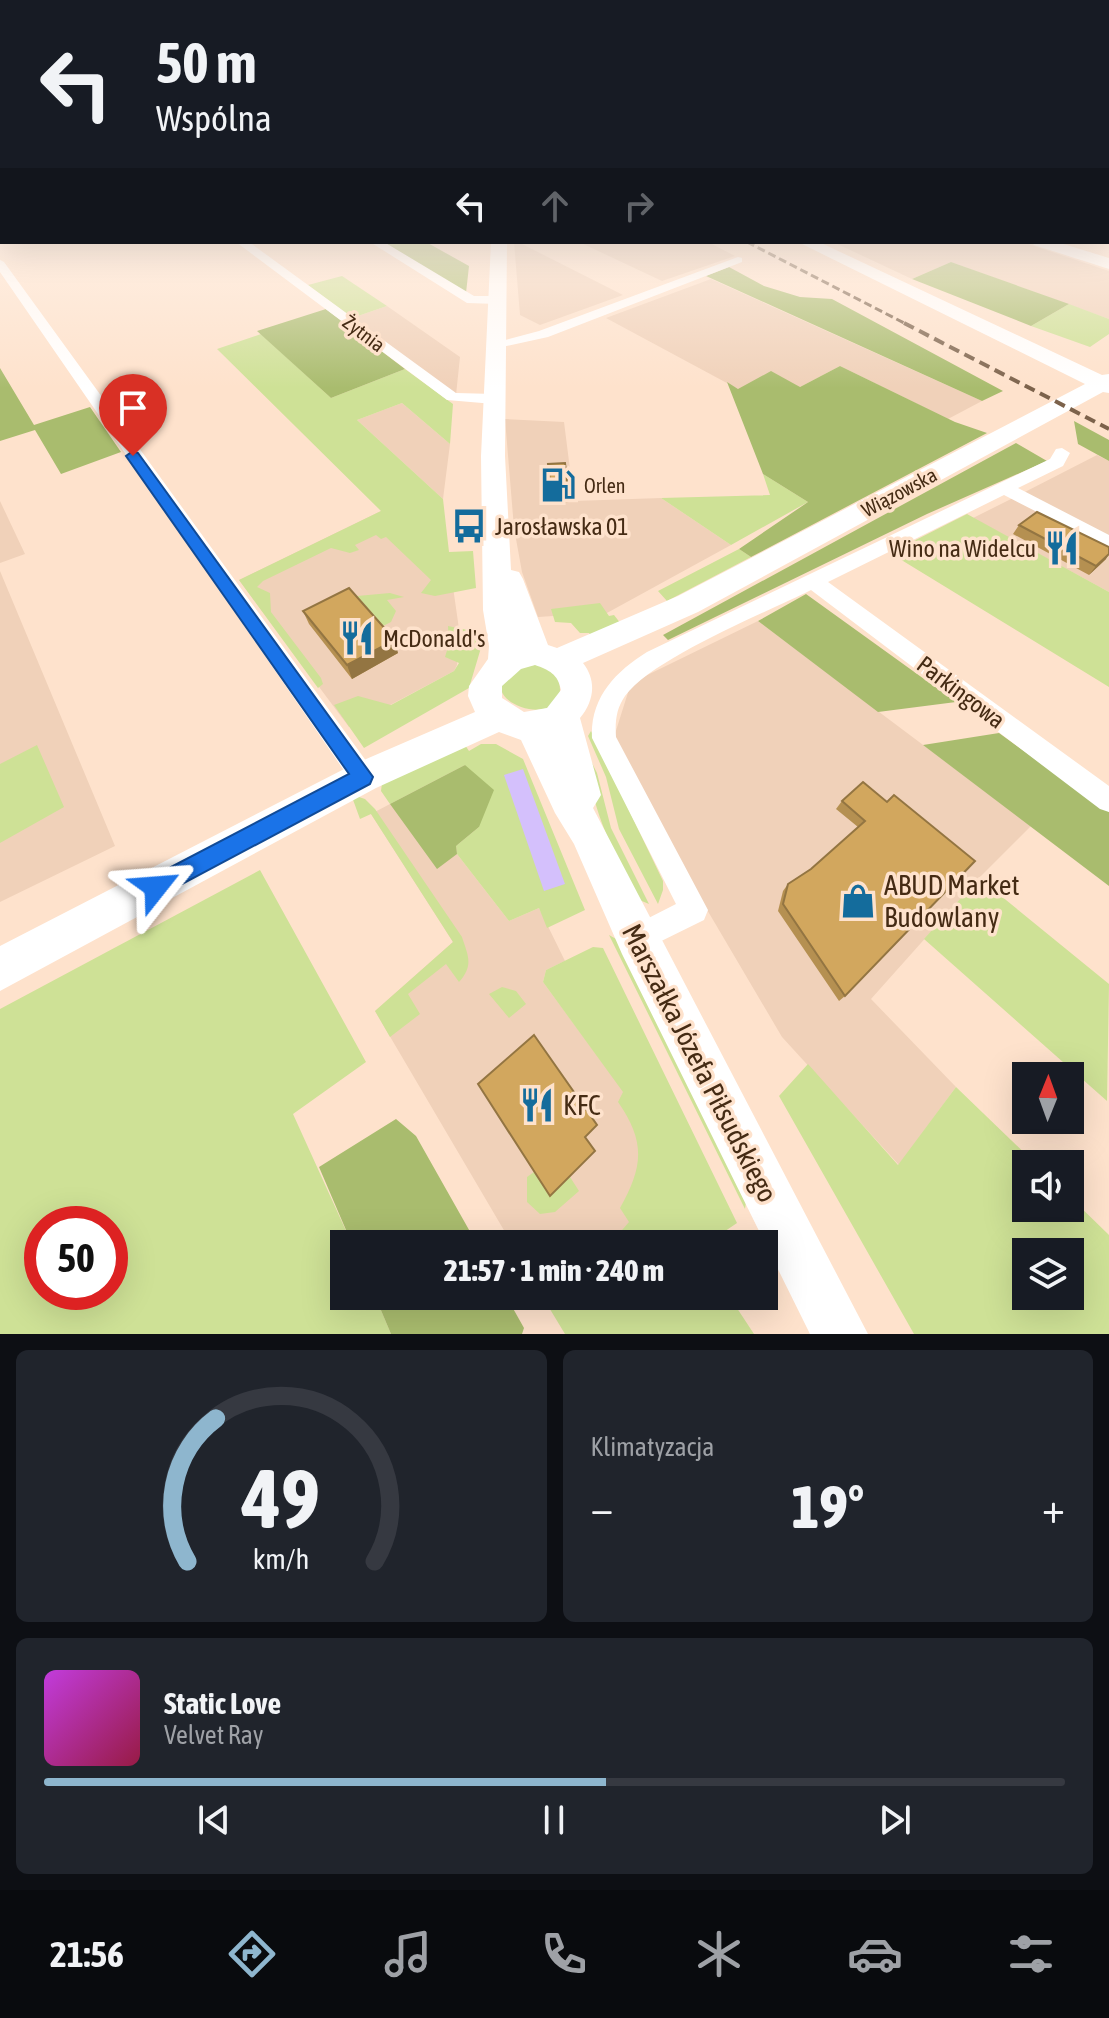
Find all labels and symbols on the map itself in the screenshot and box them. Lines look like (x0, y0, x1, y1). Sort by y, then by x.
street label: Żytnia (338, 310, 390, 356)
pin (99, 374, 167, 456)
street label: Wiązowska (858, 463, 940, 521)
fuel station icon: Orlen (539, 466, 577, 504)
place label: Orlen (584, 474, 625, 497)
bus stop icon: Jarosławska 01 (450, 507, 488, 545)
place label: Jarosławska 01 (495, 513, 629, 540)
restaurant icon: Wino na Widelcu (1043, 529, 1081, 567)
place label: Wino na Widelcu (889, 535, 1036, 562)
restaurant icon: McDonald's (338, 619, 376, 657)
place label: McDonald's (383, 625, 485, 652)
street label: Parkingowa (912, 650, 1010, 734)
position arrow (114, 845, 198, 929)
place label: ABUD Market Budowlany (884, 869, 1020, 933)
shop icon: ABUD Market Budowlany (839, 882, 877, 920)
street label: Marszałka Józefa Piłsudskiego (616, 919, 784, 1207)
north arrow (1012, 1062, 1084, 1134)
restaurant icon: KFC (518, 1086, 556, 1124)
place label: KFC (563, 1089, 601, 1121)
speed limit sign: 50 (24, 1206, 128, 1310)

